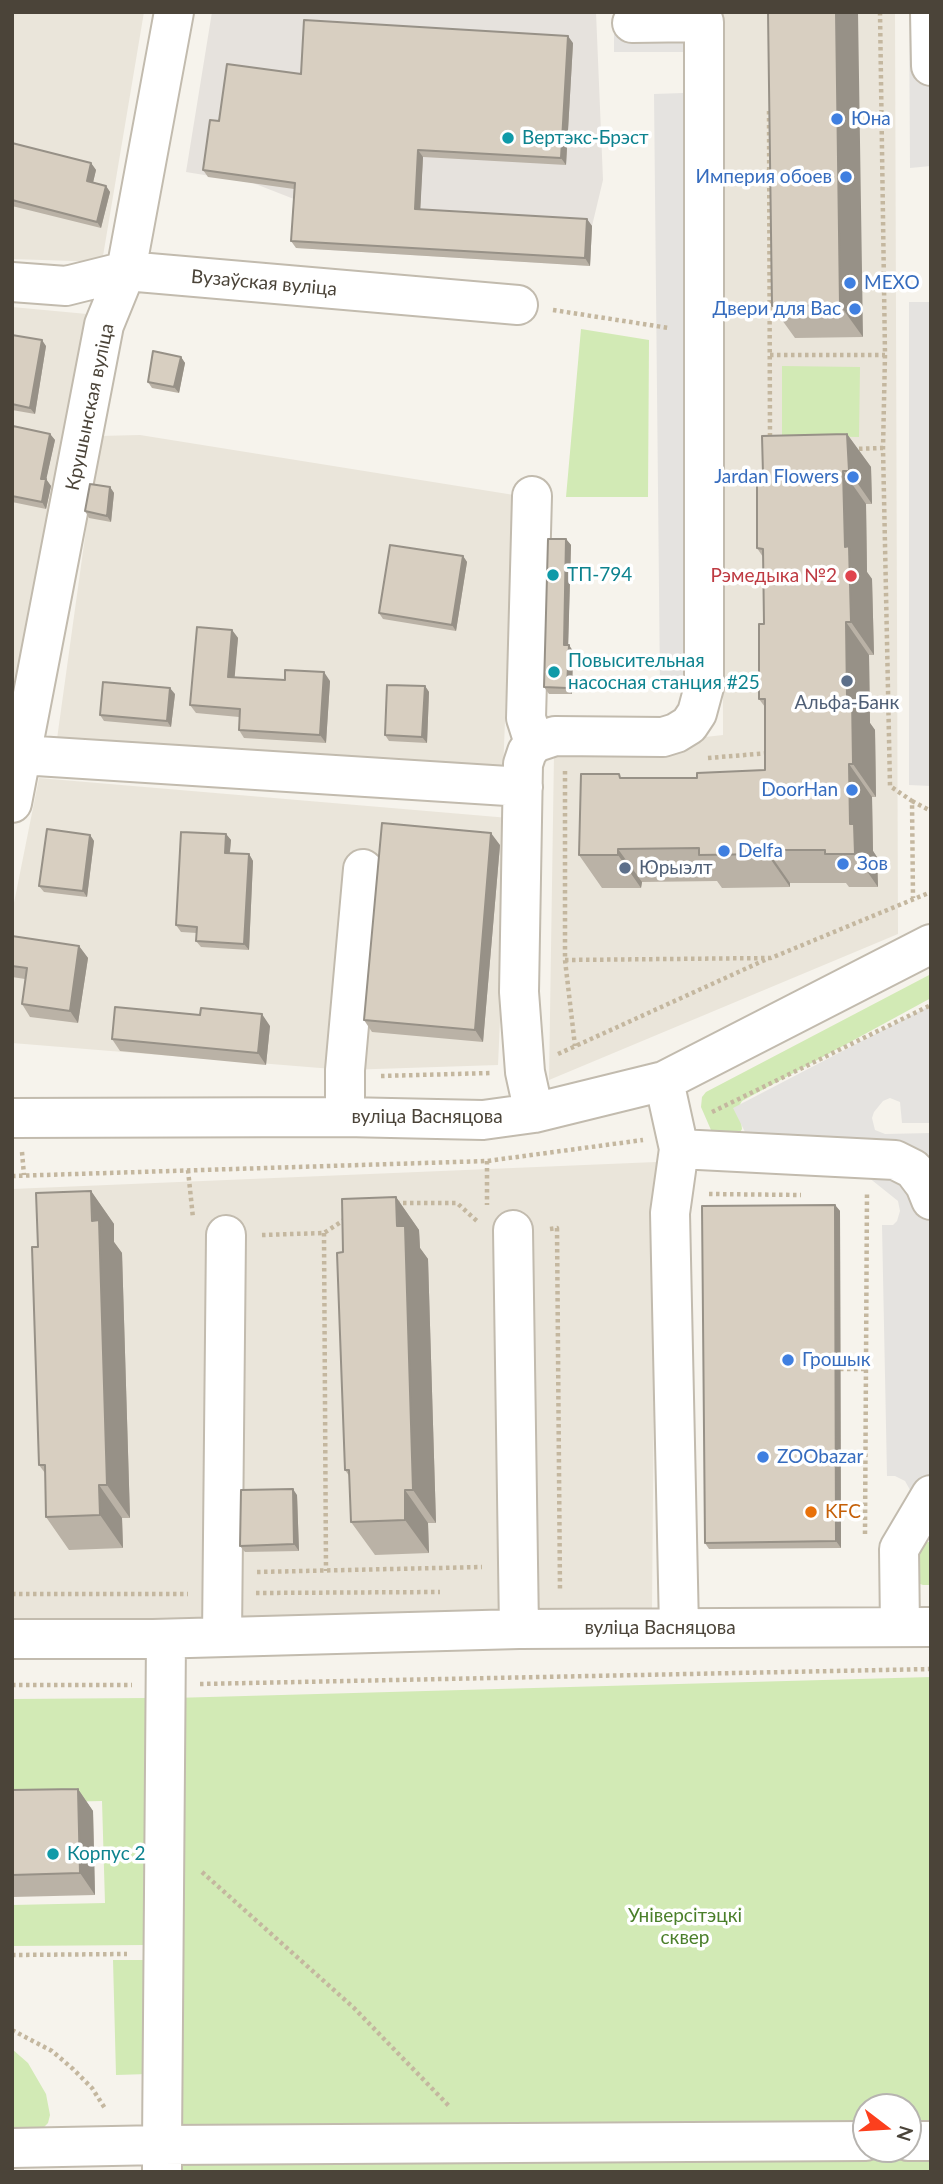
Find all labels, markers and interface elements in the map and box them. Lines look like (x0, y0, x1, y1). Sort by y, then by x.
place label: Юна (851, 108, 891, 130)
marker: Юна (829, 111, 845, 127)
place label: Вертэкс-Брэст (522, 127, 649, 149)
marker: Вертэкс-Брэст (500, 130, 516, 146)
place label: Империя обоев (696, 166, 832, 188)
marker: Империя обоев (838, 169, 854, 185)
street label: Вузаўская вуліца (190, 265, 338, 301)
place label: MEXO (864, 272, 920, 294)
marker: MEXO (842, 275, 858, 291)
place label: Двери для Вас (713, 298, 841, 320)
marker: Двери для Вас (847, 301, 863, 317)
street label: Крушынская вуліца (61, 321, 119, 493)
place label: Jardan Flowers (714, 466, 839, 488)
marker: Jardan Flowers (845, 469, 861, 485)
place label: ТП-794 (567, 564, 632, 586)
place label: Рэмедыка №2 (711, 565, 837, 587)
marker: ТП-794 (545, 567, 561, 583)
marker: Рэмедыка №2 (843, 568, 859, 584)
place label: Повысительная насосная станция #25 (568, 650, 760, 694)
marker: Повысительная насосная станция #25 (546, 664, 562, 680)
marker: Альфа-Банк (839, 673, 855, 689)
place label: Альфа-Банк (795, 692, 899, 714)
place label: DoorHan (761, 779, 838, 801)
marker: DoorHan (844, 782, 860, 798)
place label: Delfa (738, 840, 783, 862)
marker: Delfa (716, 843, 732, 859)
place label: Зов (857, 853, 888, 875)
marker: Зов (835, 856, 851, 872)
place label: Юрыэлт (639, 857, 713, 879)
marker: Юрыэлт (617, 860, 633, 876)
street label: вуліца Васняцова (351, 1106, 503, 1128)
place label: Грошык (802, 1349, 871, 1371)
marker: Грошык (780, 1352, 796, 1368)
place label: ZOObazar (777, 1446, 863, 1468)
marker: ZOObazar (755, 1449, 771, 1465)
place label: KFC (825, 1501, 861, 1523)
marker: KFC (803, 1504, 819, 1520)
street label: вуліца Васняцова (584, 1617, 736, 1639)
place label: Корпус 2 (67, 1843, 146, 1865)
marker: Корпус 2 (45, 1846, 61, 1862)
park label: Універсітэцкі сквер (628, 1905, 742, 1949)
north arrow (852, 2093, 922, 2163)
text: N (893, 2123, 919, 2144)

